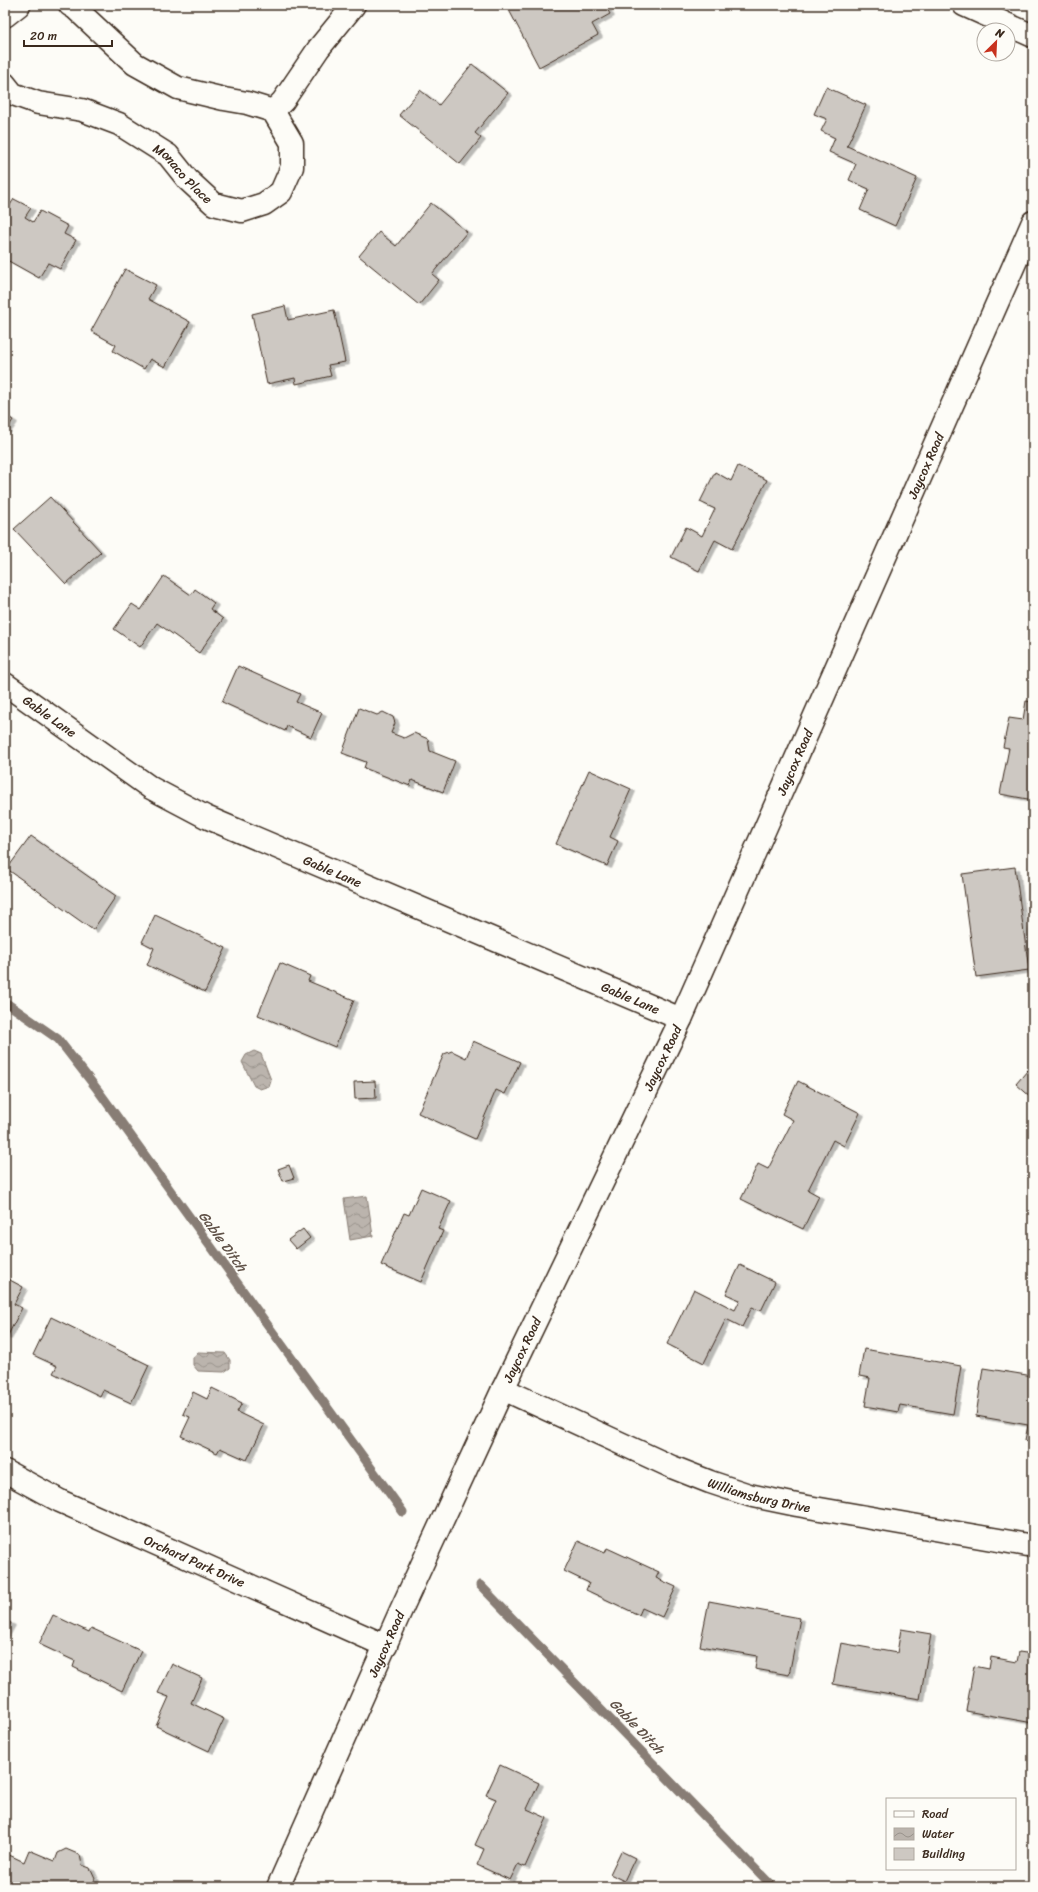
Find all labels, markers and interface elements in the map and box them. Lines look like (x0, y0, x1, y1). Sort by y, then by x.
scale bar (24, 22, 112, 48)
north arrow (976, 22, 1016, 62)
text: N (992, 23, 1008, 44)
text: 20 m (30, 25, 57, 47)
street label: Monaco Place (148, 137, 218, 210)
street label: Jaycox Road (901, 428, 951, 504)
street label: Gable Lane (18, 689, 82, 744)
street label: Jaycox Road (770, 724, 820, 800)
street label: Gable Lane (299, 849, 366, 894)
street label: Gable Lane (598, 975, 664, 1021)
street label: Jaycox Road (637, 1020, 689, 1096)
water label: Gable Ditch (192, 1205, 254, 1278)
street label: Jaycox Road (496, 1312, 548, 1388)
street label: Williamsburg Drive (705, 1471, 812, 1519)
street label: Orchard Park Drive (140, 1529, 249, 1594)
street label: Jaycox Road (361, 1606, 412, 1682)
water label: Gable Ditch (603, 1692, 671, 1762)
legend (886, 1798, 1016, 1870)
text: Road (922, 1803, 949, 1825)
text: Water (922, 1823, 955, 1845)
text: Building (922, 1843, 965, 1865)

